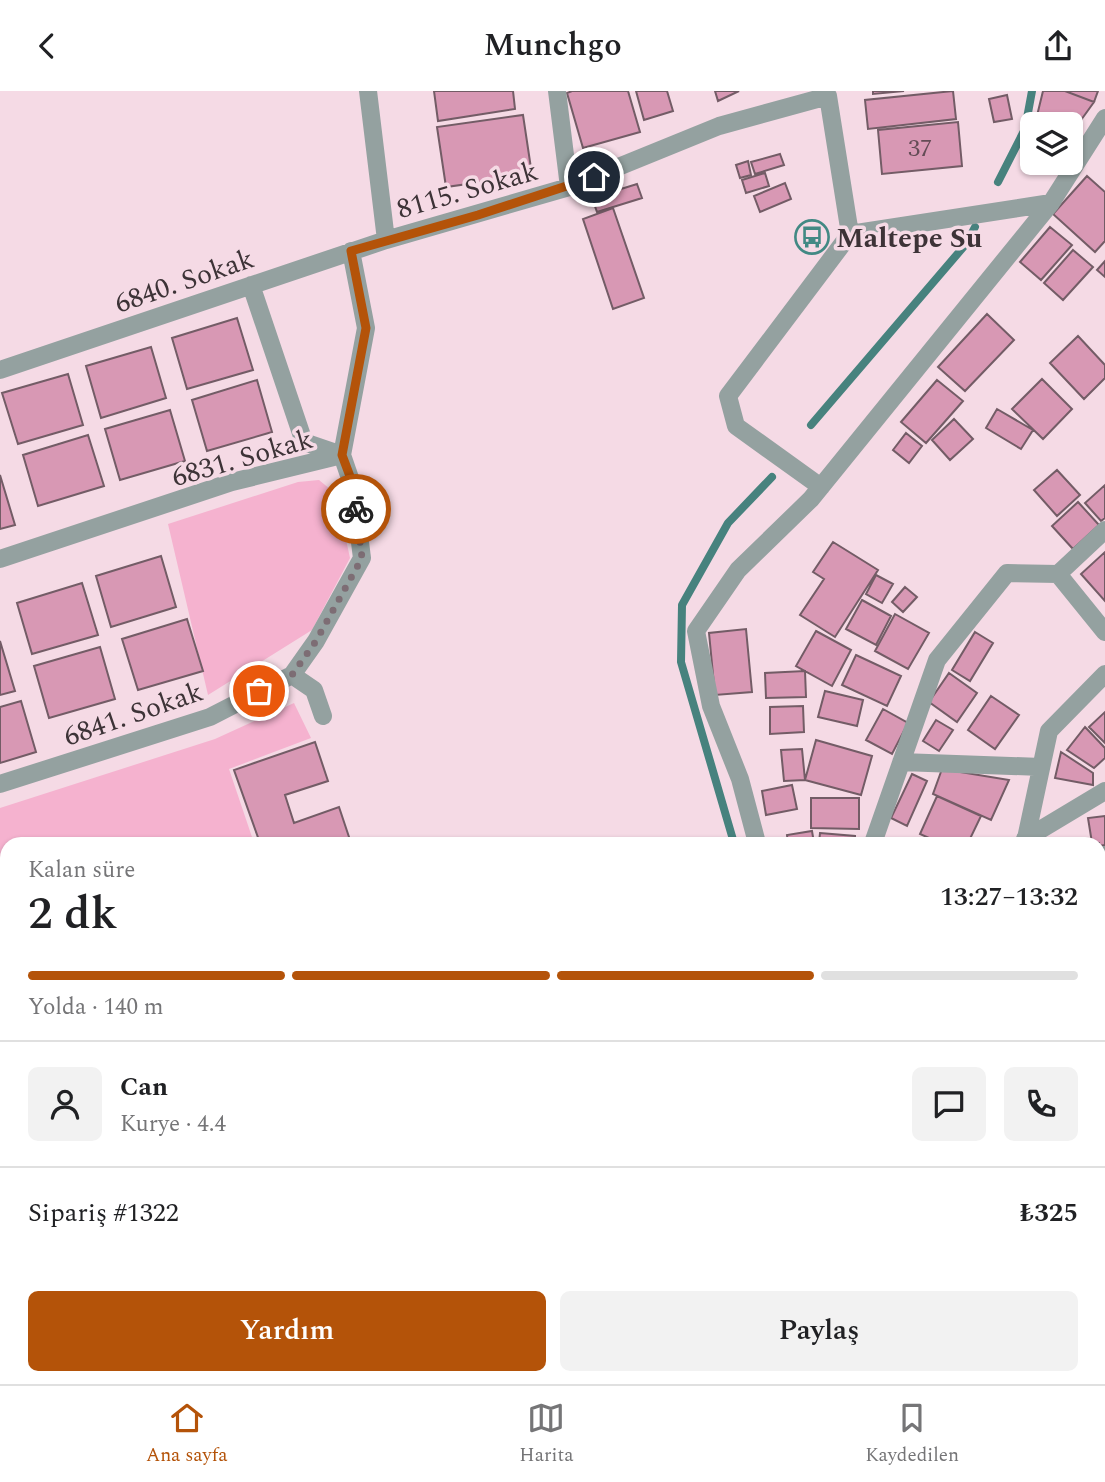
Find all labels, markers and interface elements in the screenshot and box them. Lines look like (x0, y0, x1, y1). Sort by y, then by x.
text: Munchgo (483, 21, 622, 70)
icon: back (28, 27, 66, 65)
icon: share (1039, 27, 1077, 65)
map controls (1020, 112, 1083, 175)
button: layers (1020, 112, 1083, 175)
house number: 37 (908, 131, 932, 167)
pin (564, 147, 624, 207)
street label: 8115. Sokak (392, 150, 543, 231)
icon: home (575, 158, 613, 196)
place label: Maltepe Su (836, 217, 983, 260)
bus stop icon: Maltepe Su (793, 218, 831, 256)
street label: 6840. Sokak (109, 237, 260, 325)
street label: 6831. Sokak (167, 418, 318, 499)
courier (321, 474, 391, 544)
icon: bike (337, 490, 375, 528)
pin (229, 661, 289, 721)
street label: 6841. Sokak (58, 670, 209, 758)
icon: bag (240, 672, 278, 710)
text: Kalan süre (28, 853, 135, 888)
text: 13:27–13:32 (940, 877, 1078, 917)
text: 2 dk (28, 879, 117, 949)
text: Yolda · 140 m (28, 990, 163, 1025)
button: person (28, 1067, 102, 1141)
text: Can (120, 1067, 168, 1107)
button: chat (912, 1067, 986, 1141)
button: phone (1004, 1067, 1078, 1141)
text: Kurye · 4.4 (120, 1107, 226, 1142)
text: Sipariş #1322 (28, 1193, 179, 1233)
text: ₺325 (1020, 1193, 1078, 1233)
button: Yardım (28, 1291, 546, 1371)
button: Paylaş (560, 1291, 1078, 1371)
tab: Ana sayfa (146, 1399, 227, 1470)
tab: Harita (519, 1399, 573, 1470)
tab: Kaydedilen (865, 1399, 959, 1470)

